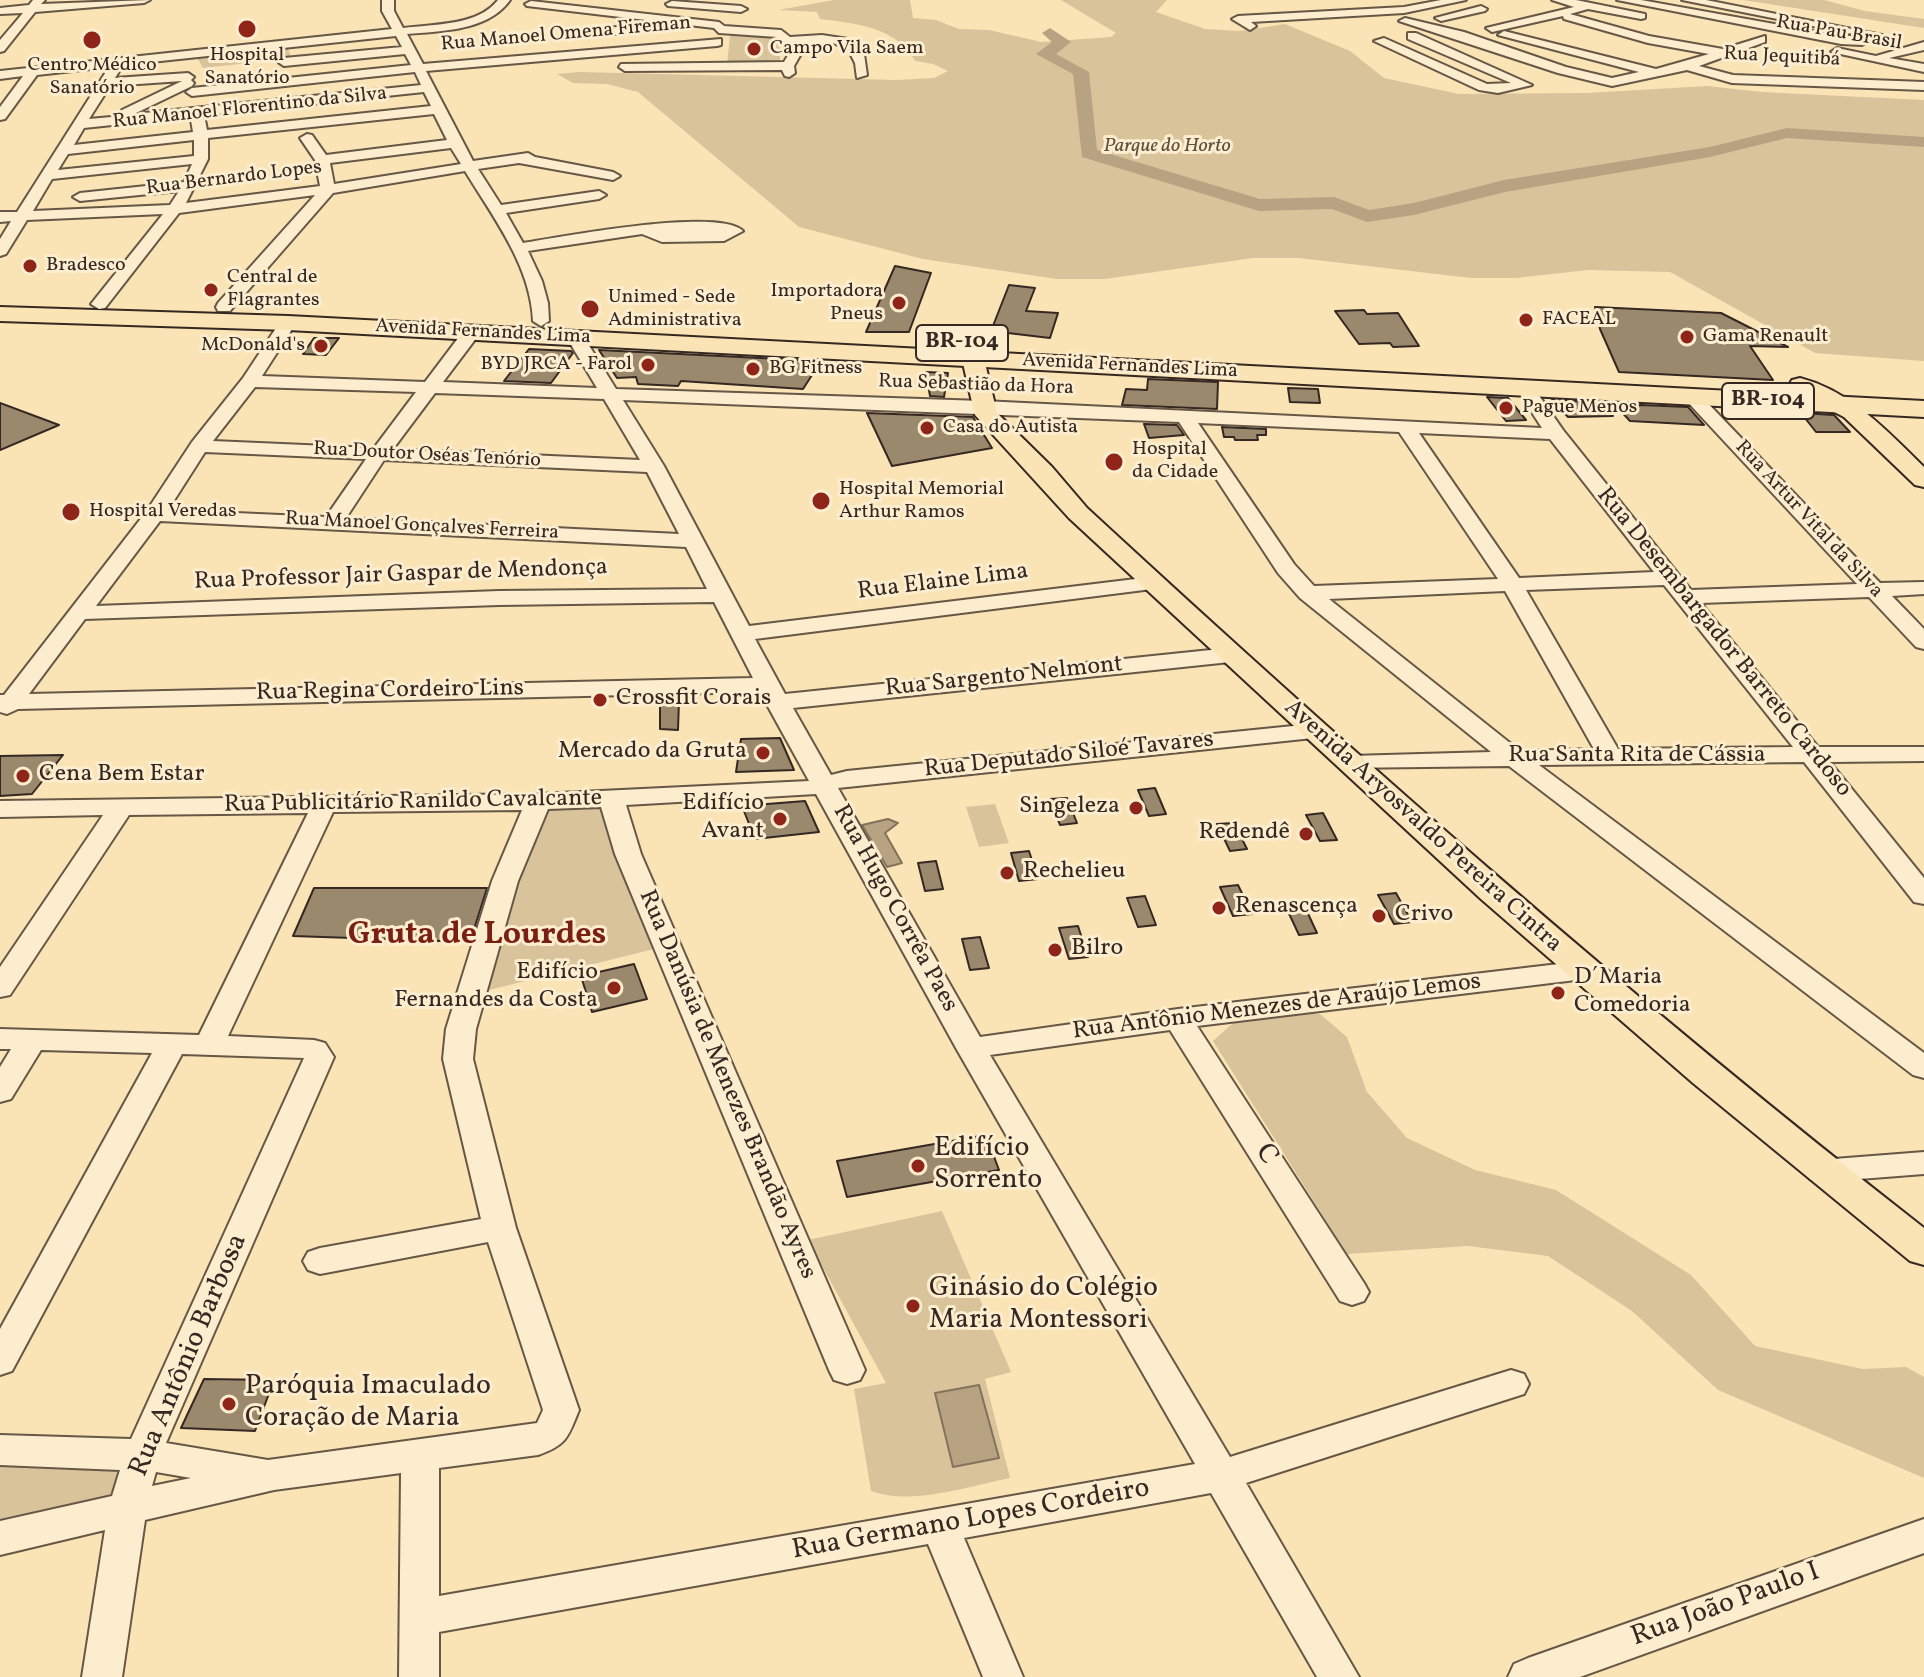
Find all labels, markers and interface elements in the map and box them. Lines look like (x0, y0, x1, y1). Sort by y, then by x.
street label: Rua Pau Brasil (1774, 11, 1904, 57)
street label: Rua Manoel Omena Fireman (440, 12, 692, 58)
marker: Hospital Sanatório (236, 18, 258, 40)
marker: Centro Médico Sanatório (81, 29, 103, 51)
place label: Campo Vila Saem (770, 37, 924, 61)
marker: Campo Vila Saem (745, 40, 763, 58)
street label: Rua Jequitibá (1723, 43, 1841, 73)
place label: Hospital Sanatório (204, 44, 290, 91)
place label: Centro Médico Sanatório (27, 54, 157, 101)
street label: Rua Manoel Florentino da Silva (112, 83, 388, 135)
park label: Parque do Horto (1103, 135, 1231, 159)
street label: Rua Bernardo Lopes (145, 156, 323, 202)
place label: Bradesco (46, 254, 126, 278)
marker: Bradesco (21, 257, 39, 275)
place label: Central de Flagrantes (227, 266, 320, 313)
place label: Importadora Pneus (771, 280, 883, 327)
marker: Central de Flagrantes (202, 281, 220, 299)
place label: Unimed - Sede Administrativa (608, 286, 742, 333)
marker: Importadora Pneus (890, 294, 908, 312)
marker: Unimed - Sede Administrativa (579, 298, 601, 320)
place label: FACEAL (1542, 308, 1616, 332)
marker: FACEAL (1517, 311, 1535, 329)
street label: Avenida Fernandes Lima (375, 315, 591, 351)
road number: BR-104 (916, 325, 1008, 361)
place label: Gama Renault (1703, 325, 1828, 349)
marker: Gama Renault (1678, 328, 1696, 346)
place label: McDonald's (201, 334, 305, 358)
marker: McDonald's (312, 337, 330, 355)
street label: Avenida Fernandes Lima (1022, 349, 1238, 385)
place label: BYD JRCA - Farol (481, 353, 632, 377)
marker: BYD JRCA - Farol (639, 356, 657, 374)
place label: BG Fitness (769, 357, 862, 381)
marker: BG Fitness (744, 360, 762, 378)
street label: Rua Sebastião da Hora (878, 371, 1074, 401)
road number: BR-104 (1722, 383, 1814, 419)
place label: Pague Menos (1522, 396, 1637, 420)
marker: Pague Menos (1497, 399, 1515, 417)
place label: Casa do Autista (943, 416, 1078, 440)
marker: Casa do Autista (918, 419, 936, 437)
street label: Rua Artur Vital da Silva (1729, 436, 1887, 604)
street label: Rua Doutor Oséas Tenório (313, 438, 541, 474)
place label: Hospital da Cidade (1132, 438, 1218, 485)
marker: Hospital da Cidade (1103, 451, 1125, 473)
place label: Hospital Memorial Arthur Ramos (839, 478, 1004, 525)
street label: Rua Desembargador Barreto Cardoso (1589, 482, 1857, 804)
marker: Hospital Memorial Arthur Ramos (810, 490, 832, 512)
place label: Hospital Veredas (89, 500, 237, 524)
marker: Hospital Veredas (60, 501, 82, 523)
street label: Rua Manoel Gonçalves Ferreira (284, 508, 560, 546)
street label: Rua Professor Jair Gaspar de Mendonça (194, 554, 608, 598)
street label: Rua Elaine Lima (856, 558, 1030, 608)
street label: Rua Sargento Nelmont (884, 651, 1124, 705)
street label: Rua Regina Cordeiro Lins (256, 675, 524, 709)
place label: Crossfit Corais (616, 686, 771, 714)
marker: Crossfit Corais (591, 691, 609, 709)
street label: Avenida Aryosvaldo Pereira Cintra (1277, 694, 1567, 960)
street label: Rua Deputado Siloé Tavares (923, 726, 1215, 786)
place label: Mercado da Gruta (558, 739, 747, 767)
street label: Rua Santa Rita de Cássia (1508, 743, 1766, 771)
marker: Mercado da Gruta (754, 744, 772, 762)
place label: Cena Bem Estar (39, 762, 205, 790)
marker: Cena Bem Estar (14, 767, 32, 785)
street label: Rua Publicitário Ranildo Cavalcante (224, 785, 602, 821)
place label: Edifício Avant (682, 791, 764, 847)
place label: Singeleza (1019, 794, 1120, 822)
marker: Singeleza (1127, 799, 1145, 817)
street label: Rua Hugo Corrêa Paes (825, 800, 963, 1018)
marker: Edifício Avant (771, 810, 789, 828)
place label: Redendê (1199, 820, 1290, 848)
marker: Redendê (1297, 825, 1315, 843)
place label: Rechelieu (1023, 859, 1125, 887)
marker: Rechelieu (998, 864, 1016, 882)
street label: Rua Danúsia de Menezes Brandão Ayres (631, 886, 821, 1284)
place label: Renascença (1235, 894, 1358, 922)
marker: Renascença (1210, 899, 1228, 917)
place label: Crivo (1395, 902, 1453, 930)
marker: Crivo (1370, 907, 1388, 925)
district label: Gruta de Lourdes (348, 918, 606, 956)
place label: Bilro (1071, 936, 1123, 964)
marker: Bilro (1046, 941, 1064, 959)
place label: Edifício Fernandes da Costa (394, 960, 598, 1016)
place label: D´Maria Comedoria (1574, 965, 1691, 1021)
street label: Rua Antônio Menezes de Araújo Lemos (1071, 969, 1483, 1047)
marker: Edifício Fernandes da Costa (605, 979, 623, 997)
marker: D´Maria Comedoria (1549, 984, 1567, 1002)
place label: Edifício Sorrento (934, 1133, 1042, 1199)
street label: C (1246, 1138, 1284, 1172)
marker: Edifício Sorrento (909, 1157, 927, 1175)
street label: Rua Antônio Barbosa (124, 1230, 256, 1482)
place label: Ginásio do Colégio Maria Montessori (929, 1273, 1158, 1339)
marker: Ginásio do Colégio Maria Montessori (904, 1297, 922, 1315)
place label: Paróquia Imaculado Coração de Maria (245, 1371, 491, 1437)
marker: Paróquia Imaculado Coração de Maria (220, 1395, 238, 1413)
street label: Rua Germano Lopes Cordeiro (790, 1473, 1152, 1569)
street label: Rua João Paulo I (1627, 1556, 1825, 1656)

